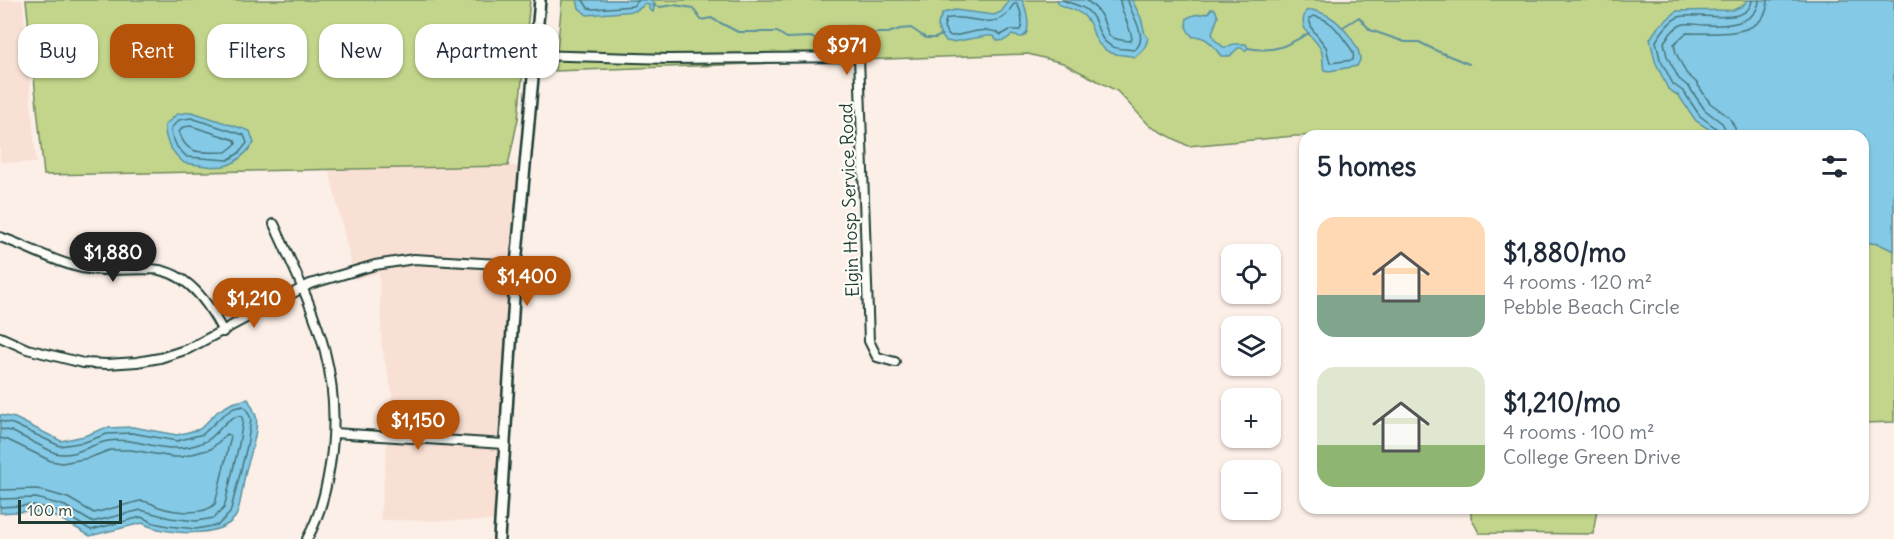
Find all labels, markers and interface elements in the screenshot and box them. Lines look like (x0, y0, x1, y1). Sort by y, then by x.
chip: Buy (18, 24, 98, 78)
chip: Rent (110, 24, 195, 78)
chip: Filters (207, 24, 307, 78)
chip: New (319, 24, 403, 78)
chip: Apartment (415, 24, 559, 78)
pin: $971 (811, 25, 883, 76)
text: $971 (827, 32, 867, 57)
street label: Elgin Hosp Service Road (834, 102, 864, 297)
text: 5 homes (1317, 150, 1416, 183)
icon: filters (1818, 150, 1851, 183)
pin: $1,880 (64, 232, 162, 283)
text: $1,880/mo (1503, 236, 1626, 269)
text: $1,880 (83, 239, 143, 264)
icon: home (1365, 241, 1437, 313)
map controls (1221, 244, 1281, 520)
button: locate (1221, 244, 1281, 304)
pin: $1,400 (478, 256, 576, 307)
text: $1,400 (497, 263, 557, 288)
text: 4 rooms · 120 m² (1503, 269, 1652, 294)
pin: $1,210 (205, 278, 303, 329)
text: $1,210 (227, 285, 281, 310)
text: Pebble Beach Circle (1503, 294, 1680, 319)
button: layers (1221, 316, 1281, 376)
text: $1,210/mo (1503, 386, 1621, 419)
button: + (1221, 388, 1281, 448)
icon: home (1365, 391, 1437, 463)
pin: $1,150 (369, 400, 467, 451)
text: $1,150 (391, 407, 445, 432)
text: 4 rooms · 100 m² (1503, 419, 1654, 444)
text: College Green Drive (1503, 444, 1681, 469)
button: − (1221, 460, 1281, 520)
scale bar (18, 497, 122, 524)
text: 100 m (27, 500, 72, 520)

